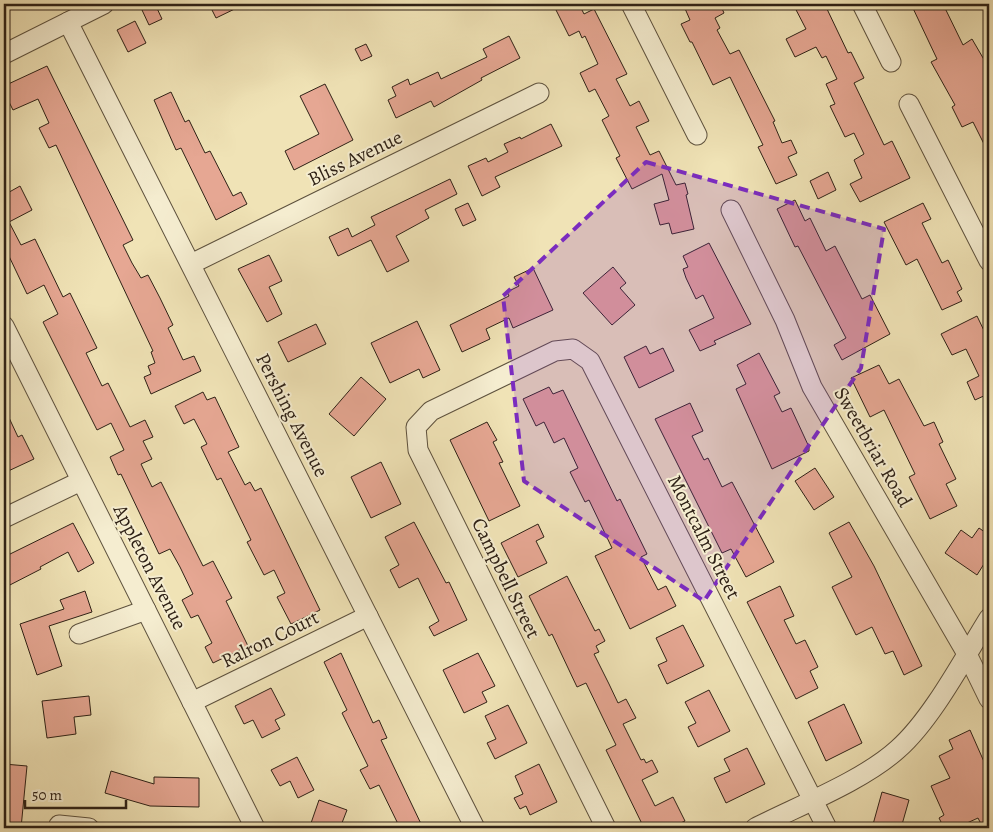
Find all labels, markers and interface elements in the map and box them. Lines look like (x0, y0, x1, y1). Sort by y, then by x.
street label: Bliss Avenue (303, 123, 407, 193)
street label: Pershing Avenue (249, 348, 335, 482)
street label: Sweetbriar Road (828, 382, 918, 512)
street label: Montcalm Street (661, 470, 747, 604)
street label: Appleton Avenue (106, 499, 193, 634)
street label: Campbell Street (465, 513, 547, 643)
street label: Ralron Court (217, 604, 324, 674)
scale bar (25, 777, 126, 809)
text: 50 m (32, 785, 62, 805)

